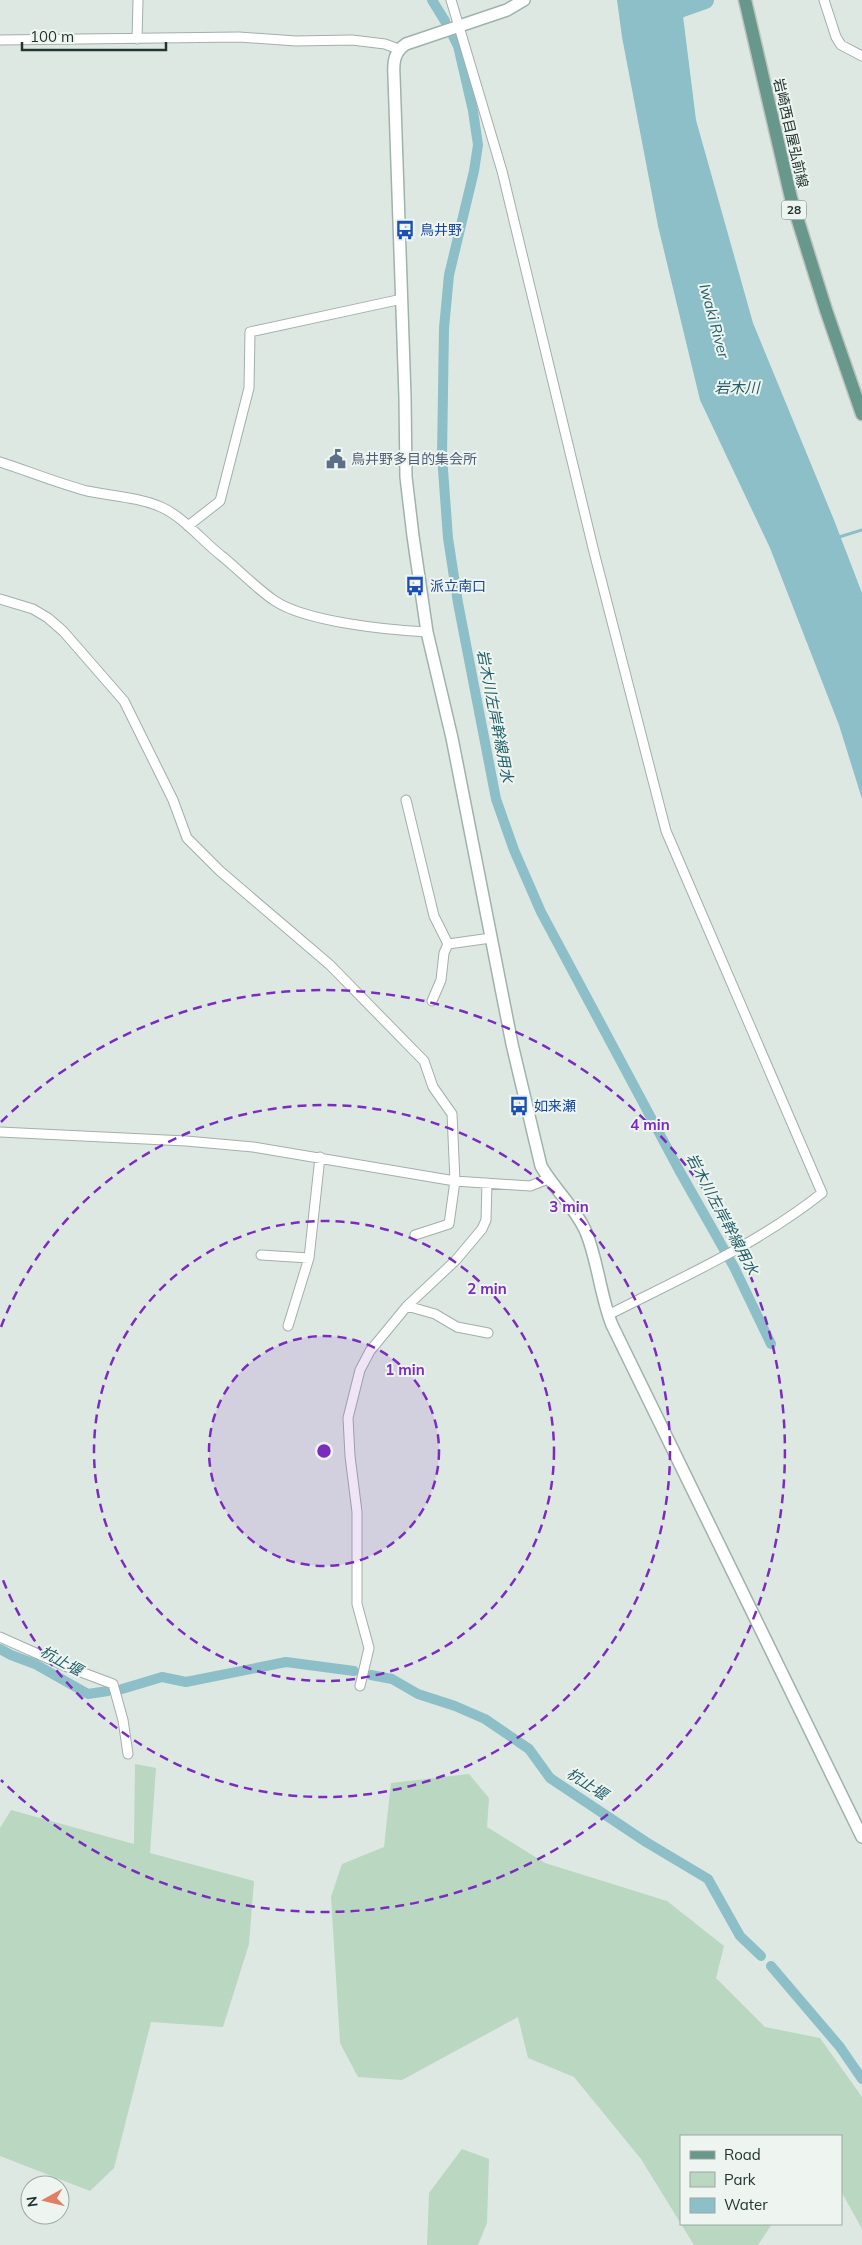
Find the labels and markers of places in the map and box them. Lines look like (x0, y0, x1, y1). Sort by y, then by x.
bus stop icon: 鳥井野 (394, 219, 416, 241)
place label: 鳥井野 (420, 221, 462, 239)
public building icon: 鳥井野多目的集会所 (325, 448, 347, 470)
place label: 鳥井野多目的集会所 (351, 450, 477, 468)
bus stop icon: 派立南口 (404, 575, 426, 597)
place label: 派立南口 (430, 577, 486, 595)
bus stop icon: 如来瀬 (508, 1095, 530, 1117)
place label: 如来瀬 (534, 1097, 576, 1115)
centre of rings (315, 1442, 333, 1460)

